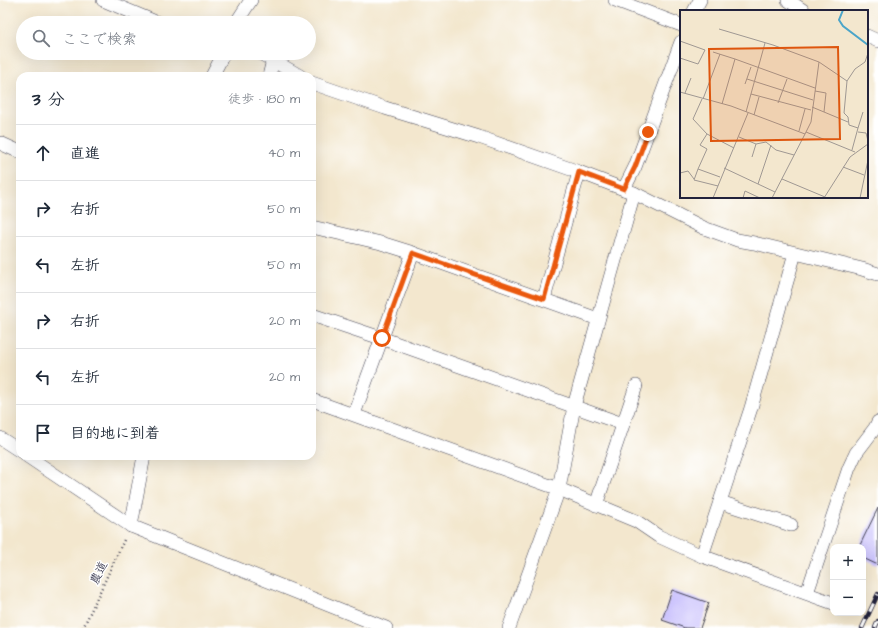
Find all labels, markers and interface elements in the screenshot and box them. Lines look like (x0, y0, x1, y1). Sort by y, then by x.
inset map (680, 10, 868, 198)
search box (16, 16, 316, 60)
icon: search (30, 27, 52, 49)
text: ここで検索 (62, 29, 137, 50)
text: 3 分 (32, 88, 64, 112)
text: 徒歩 · 180 m (228, 90, 300, 108)
route end (639, 123, 657, 141)
icon: ahead (32, 142, 54, 164)
text: 直進 (70, 143, 100, 164)
text: 40 m (268, 144, 300, 162)
icon: right (32, 198, 54, 220)
text: 右折 (70, 199, 100, 220)
text: 50 m (267, 200, 300, 218)
icon: left (32, 254, 54, 276)
text: 左折 (70, 255, 100, 276)
text: 50 m (267, 256, 300, 274)
icon: right (32, 310, 54, 332)
text: 右折 (70, 311, 100, 332)
text: 20 m (269, 312, 300, 330)
route start (373, 329, 391, 347)
icon: left (32, 366, 54, 388)
text: 左折 (70, 367, 100, 388)
text: 20 m (269, 368, 300, 386)
icon: arrive (32, 422, 54, 444)
text: 目的地に到着 (70, 423, 160, 444)
map controls (830, 544, 866, 616)
button: + (830, 544, 866, 580)
street label: 農道 (86, 559, 112, 587)
button: − (830, 580, 866, 616)

